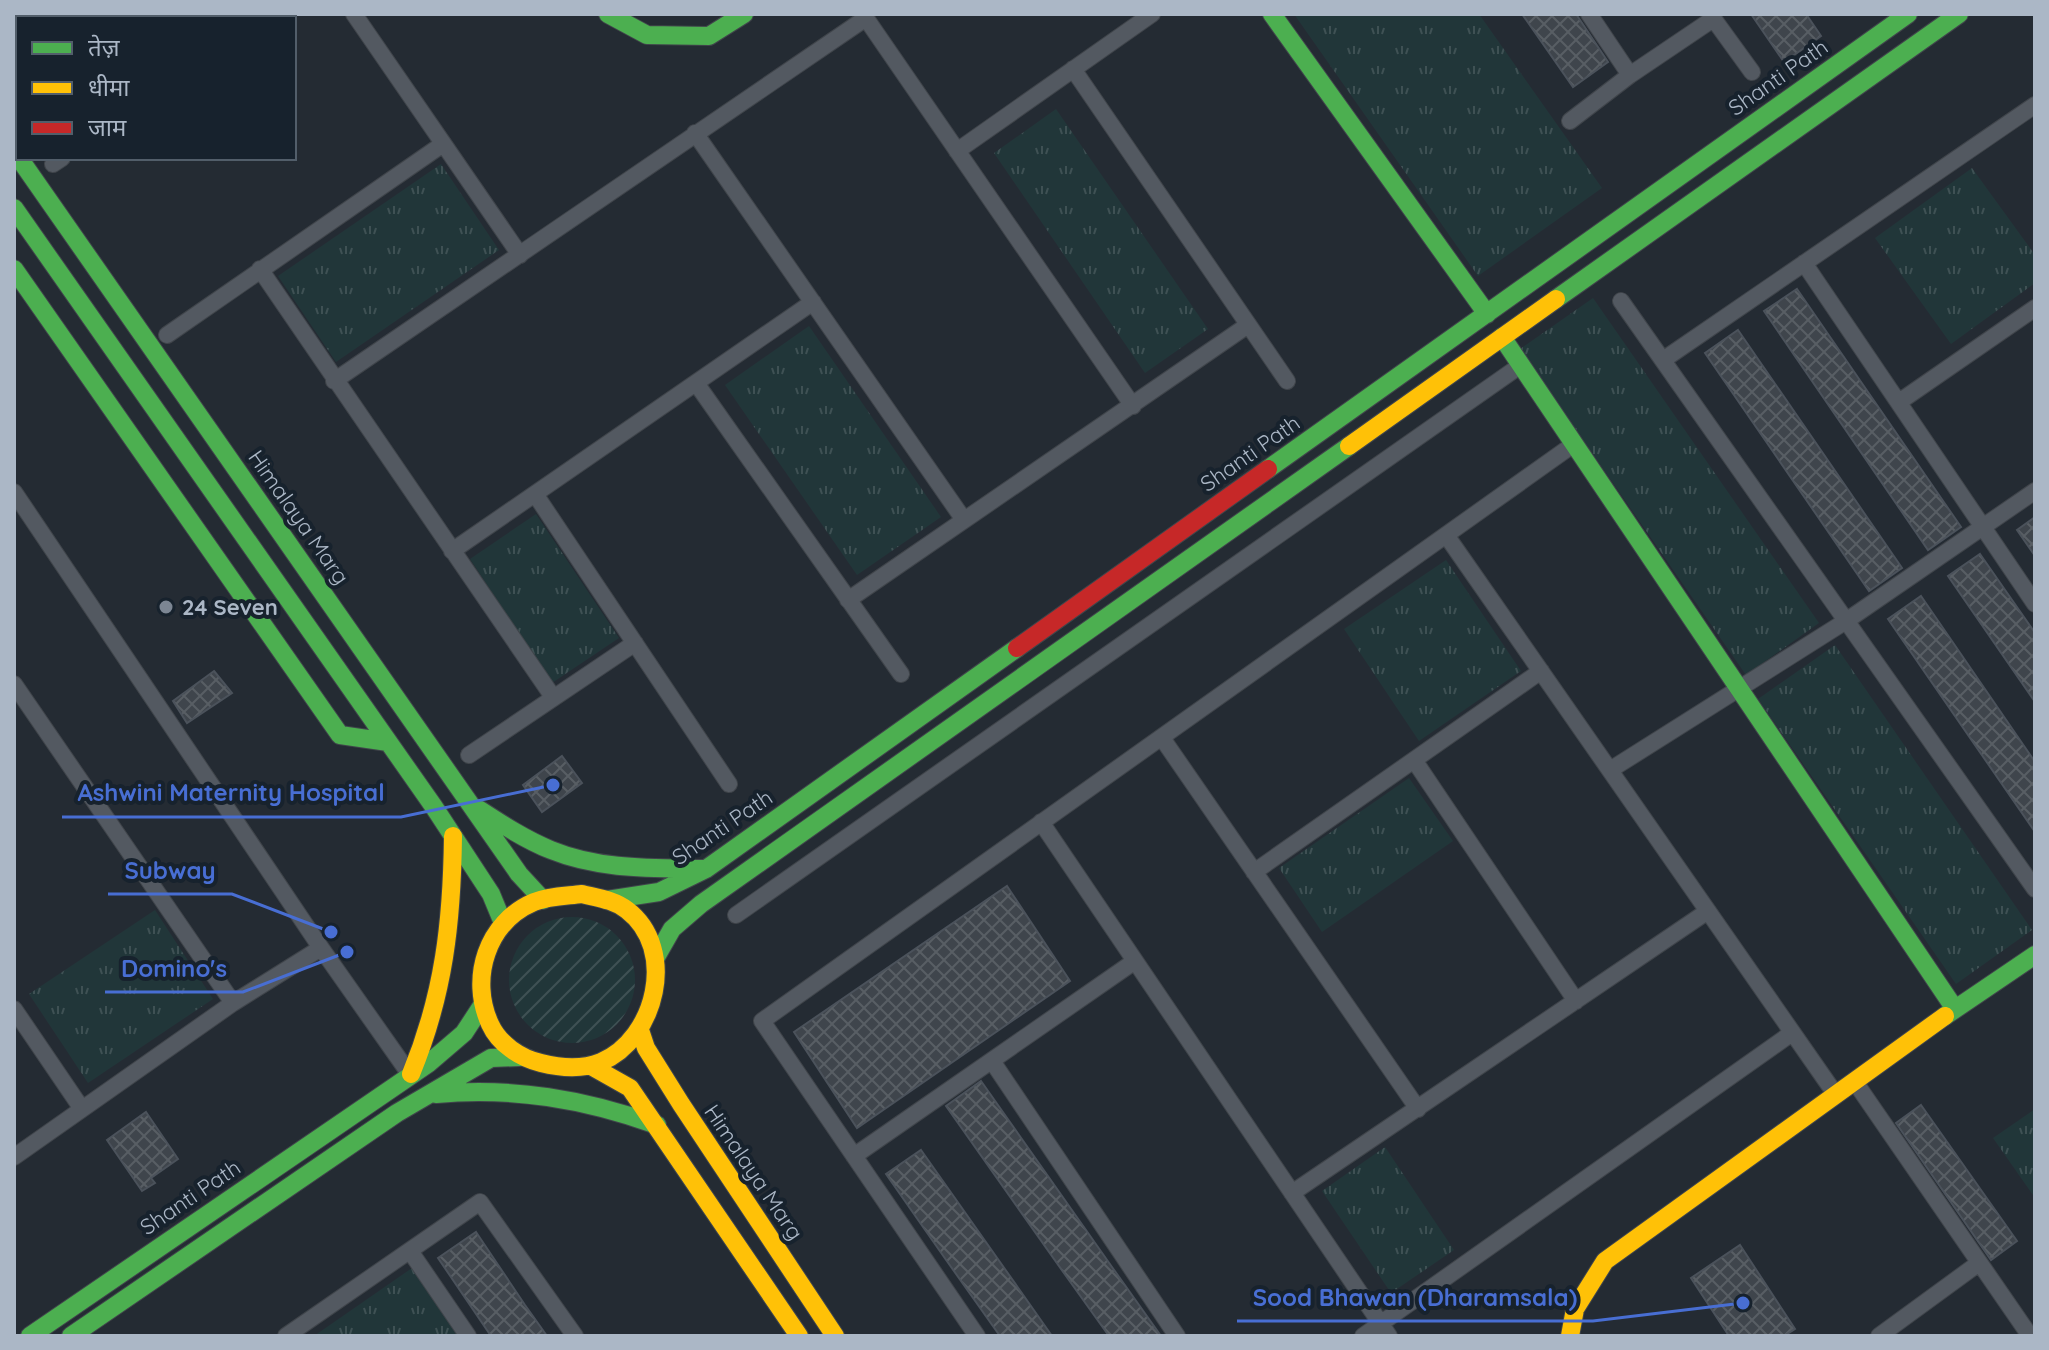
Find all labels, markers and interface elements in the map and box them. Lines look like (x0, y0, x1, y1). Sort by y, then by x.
legend (16, 16, 296, 160)
text: तेज़ (88, 32, 121, 62)
street label: Shanti Path (1723, 32, 1833, 122)
text: धीमा (88, 72, 130, 102)
text: जाम (88, 112, 127, 142)
street label: Shanti Path (1195, 408, 1305, 498)
street label: Himalaya Marg (242, 444, 356, 590)
place label: 24 Seven (182, 593, 278, 621)
marker: 24 Seven (157, 598, 175, 616)
callout: Ashwini Maternity Hospital (62, 769, 401, 817)
text: Ashwini Maternity Hospital (77, 777, 385, 807)
street label: Shanti Path (666, 783, 778, 871)
callout: Subway (108, 846, 232, 894)
text: Subway (124, 855, 216, 885)
callout: Domino's (105, 944, 243, 992)
text: Domino's (121, 953, 227, 983)
street label: Himalaya Marg (698, 1099, 810, 1245)
street label: Shanti Path (134, 1153, 246, 1241)
callout: Sood Bhawan (Dharamsala) (1237, 1273, 1593, 1321)
text: Sood Bhawan (Dharamsala) (1253, 1282, 1577, 1312)

